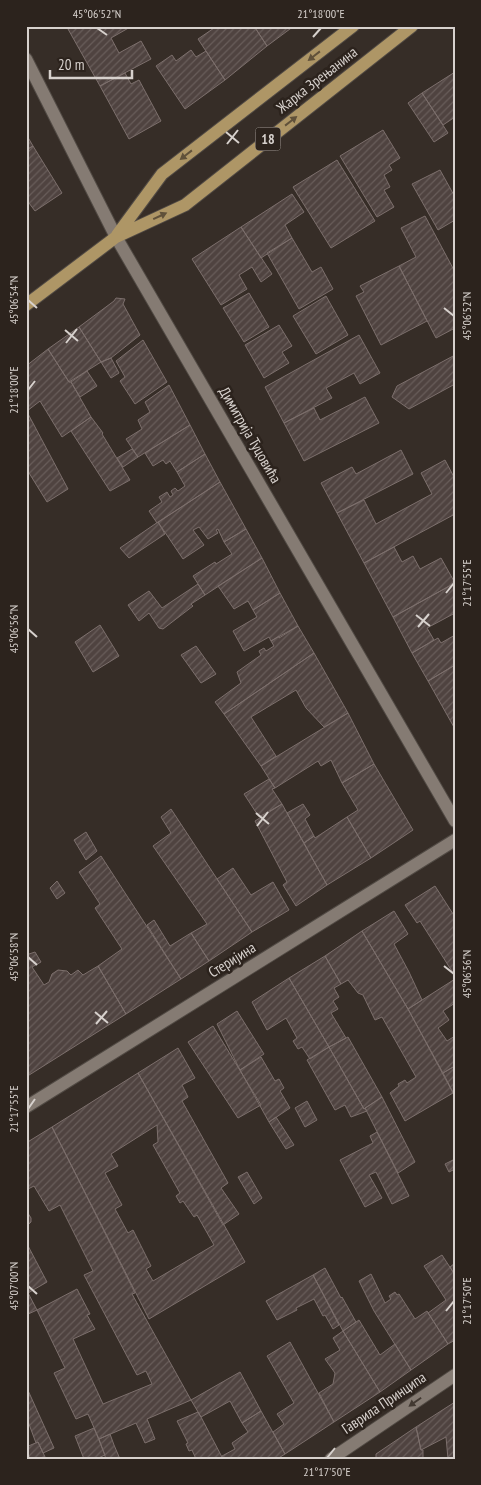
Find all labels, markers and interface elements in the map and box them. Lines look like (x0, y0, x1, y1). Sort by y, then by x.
text: 45°06'52"N (73, 6, 121, 21)
text: 21°18'00"E (297, 6, 345, 21)
street label: Жарка Зрењанина (272, 42, 361, 118)
scale bar (50, 48, 132, 80)
one-way arrow (307, 51, 321, 61)
text: 20 m (58, 55, 84, 74)
one-way arrow (284, 116, 298, 126)
road number: 18 (256, 128, 280, 150)
one-way arrow (180, 150, 193, 161)
one-way arrow (153, 212, 167, 220)
text: 45°06'54"N (6, 276, 21, 324)
text: 45°06'52"N (459, 292, 474, 340)
text: 21°18'00"E (6, 366, 21, 414)
street label: Димитрија Туцовића (215, 383, 286, 486)
text: 21°17'55"E (459, 559, 474, 607)
text: 45°06'56"N (6, 605, 21, 653)
text: 45°06'58"N (6, 933, 21, 981)
street label: Стеријина (204, 938, 259, 982)
text: 45°06'56"N (459, 950, 474, 998)
text: 21°17'55"E (6, 1085, 21, 1133)
text: 45°07'00"N (6, 1262, 21, 1310)
text: 21°17'50"E (459, 1277, 474, 1325)
street label: Гаврила Принципа (338, 1367, 430, 1438)
one-way arrow (408, 1397, 421, 1407)
text: 21°17'50"E (303, 1464, 351, 1479)

